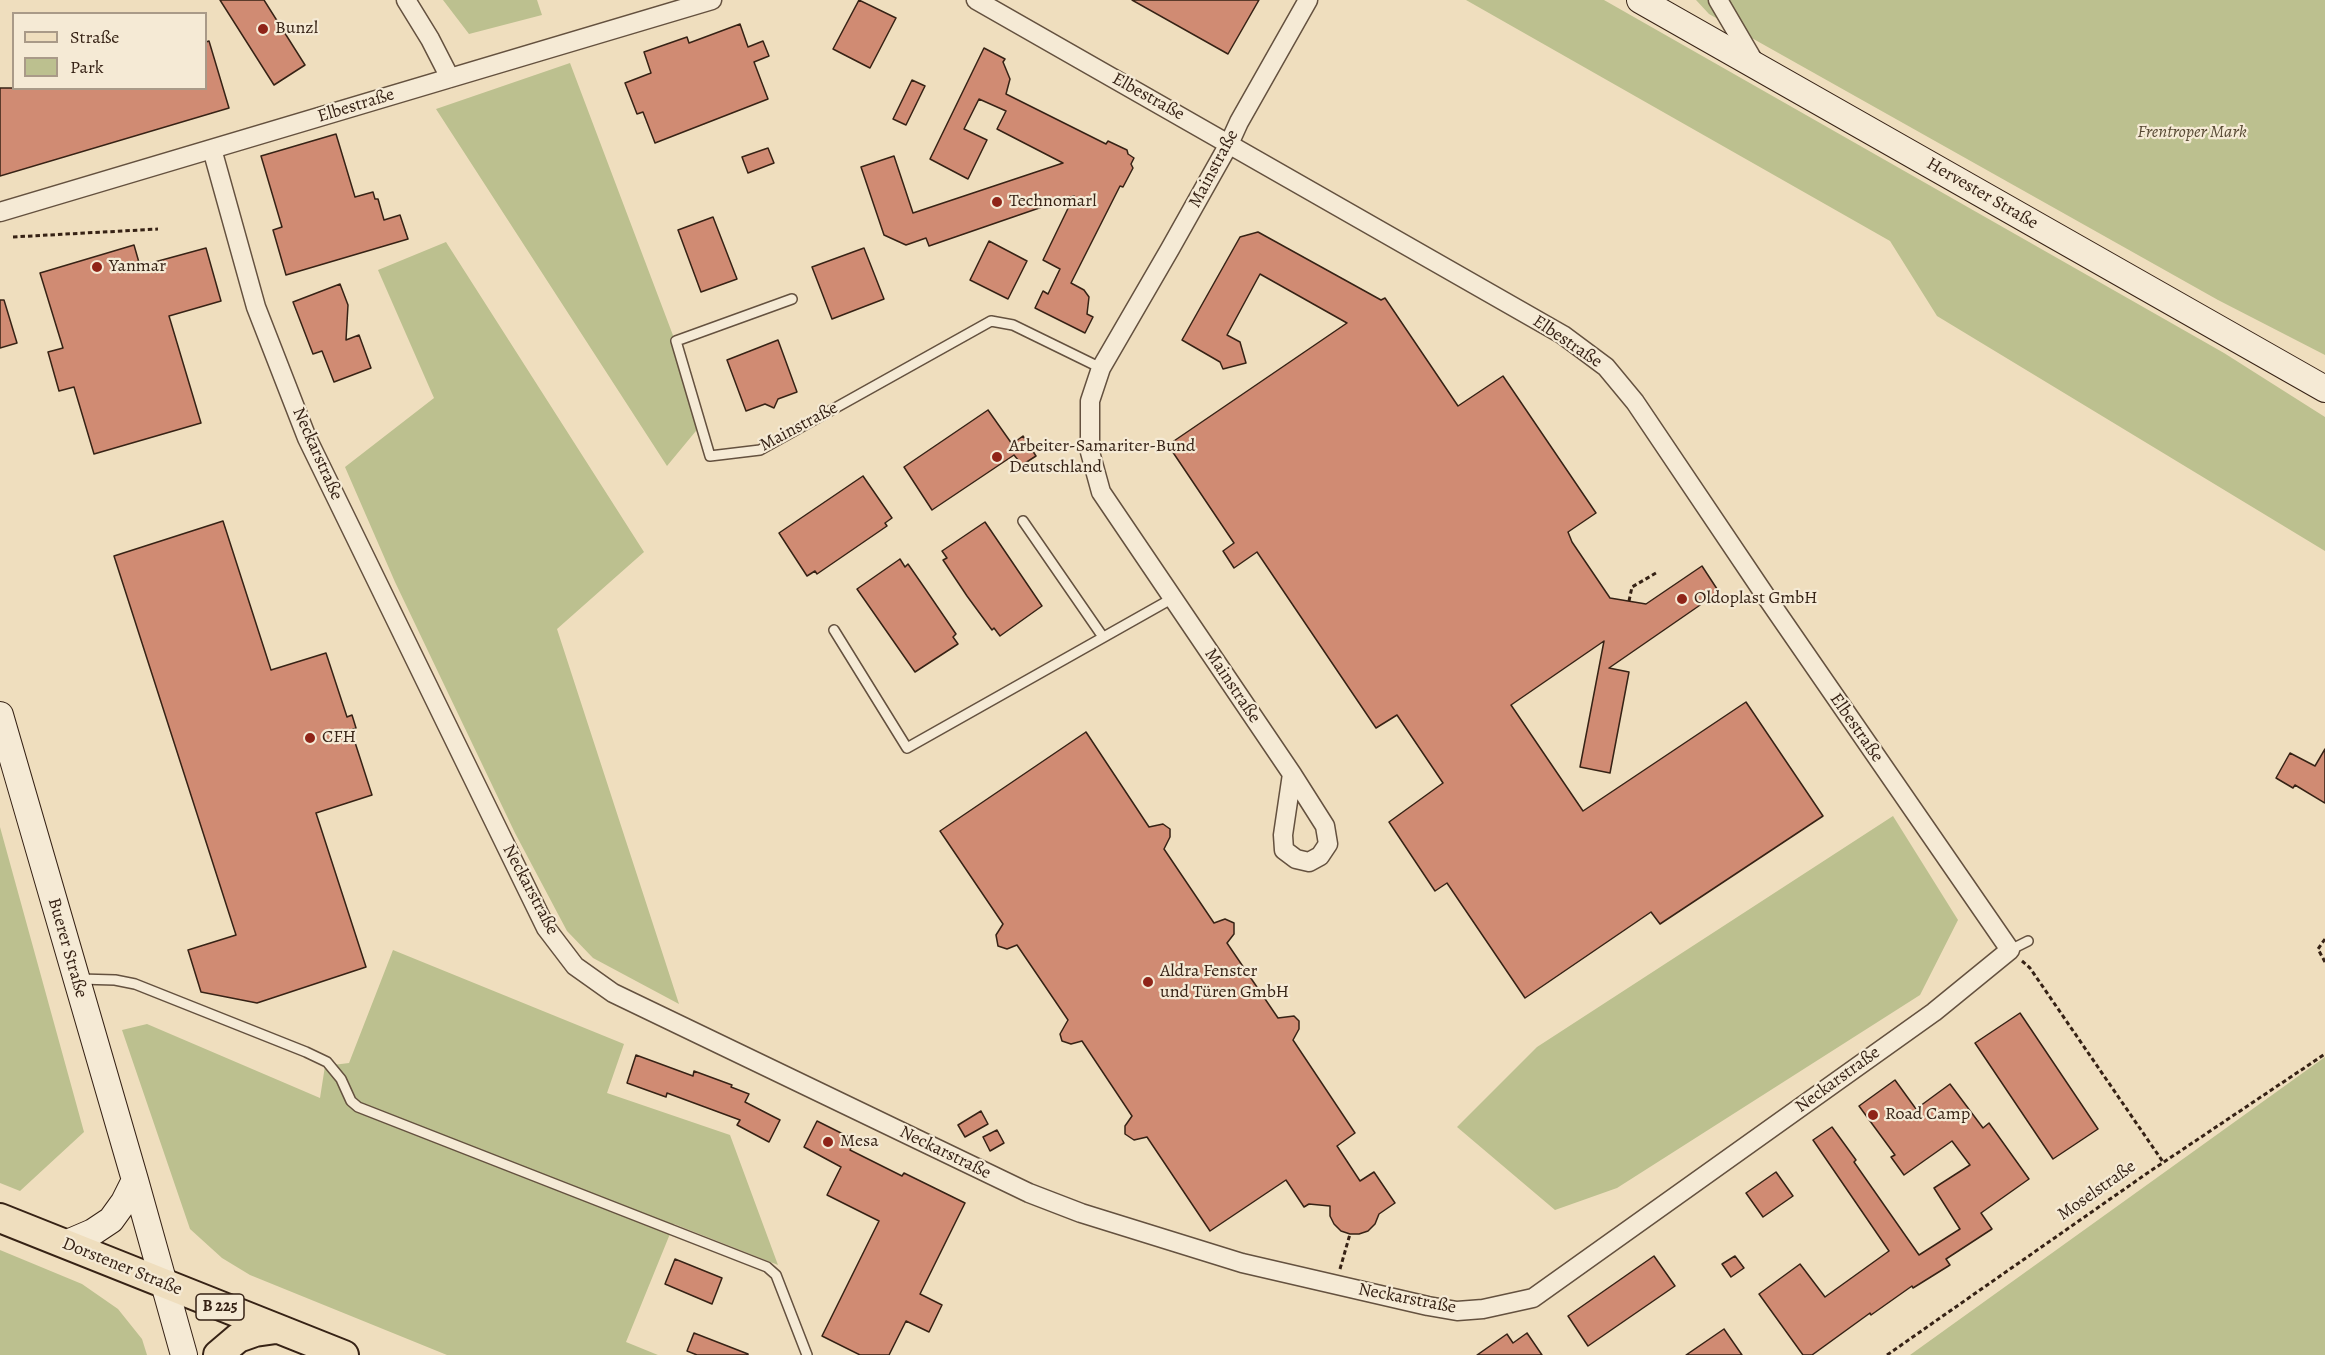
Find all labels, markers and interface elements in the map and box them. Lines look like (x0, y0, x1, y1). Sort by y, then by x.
legend (12, 12, 207, 90)
place label: Bunzl (275, 18, 318, 40)
marker: Bunzl (256, 22, 270, 36)
text: Straße (70, 25, 119, 49)
text: Park (70, 55, 104, 79)
street label: Elbestraße (1108, 68, 1188, 126)
street label: Elbestraße (315, 84, 397, 128)
park label: Frentroper Mark (2137, 122, 2247, 144)
street label: Mainstraße (1184, 126, 1244, 212)
street label: Hervester Straße (1922, 153, 2042, 235)
place label: Technomarl (1009, 191, 1097, 213)
marker: Technomarl (990, 195, 1004, 209)
place label: Yanmar (109, 256, 166, 278)
marker: Yanmar (90, 260, 104, 274)
street label: Elbestraße (1528, 311, 1606, 373)
street label: Mainstraße (756, 397, 842, 457)
street label: Neckarstraße (287, 404, 347, 504)
place label: Arbeiter-Samariter-Bund Deutschland (1009, 436, 1195, 478)
marker: Arbeiter-Samariter-Bund Deutschland (990, 450, 1004, 464)
place label: Oldoplast GmbH (1694, 588, 1817, 610)
marker: Oldoplast GmbH (1675, 592, 1689, 606)
street label: Mainstraße (1199, 645, 1265, 727)
street label: Elbestraße (1824, 689, 1888, 767)
place label: CFH (322, 727, 356, 749)
marker: CFH (303, 731, 317, 745)
street label: Neckarstraße (497, 841, 563, 939)
street label: Buerer Straße (42, 895, 92, 1001)
place label: Aldra Fenster und Türen GmbH (1160, 961, 1289, 1004)
marker: Aldra Fenster und Türen GmbH (1141, 975, 1155, 989)
street label: Neckarstraße (1792, 1042, 1884, 1118)
place label: Road Camp (1885, 1104, 1970, 1126)
marker: Road Camp (1866, 1108, 1880, 1122)
street label: Neckarstraße (896, 1122, 994, 1184)
place label: Mesa (840, 1131, 879, 1153)
marker: Mesa (821, 1135, 835, 1149)
street label: Moselstraße (2054, 1156, 2140, 1226)
street label: Dorstener Straße (59, 1233, 185, 1301)
street label: Neckarstraße (1356, 1279, 1458, 1319)
road number: B 225 (196, 1294, 244, 1320)

